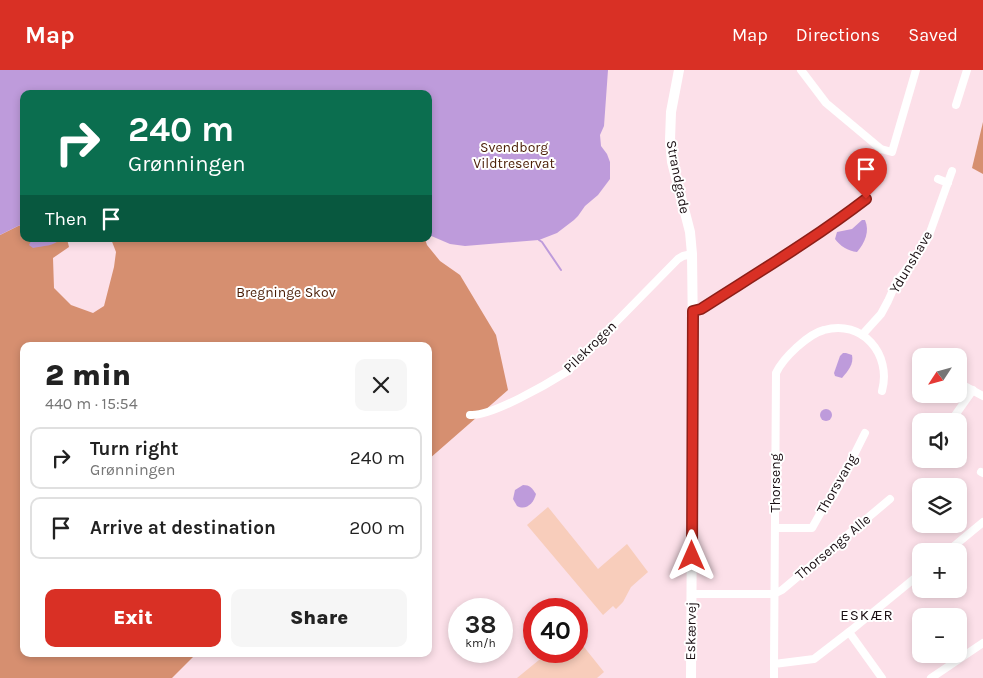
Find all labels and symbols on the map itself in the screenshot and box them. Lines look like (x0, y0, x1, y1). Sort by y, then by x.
park label: Svendborg Vildtreservat (473, 139, 555, 172)
street label: Strandgade (663, 139, 693, 215)
pin (845, 148, 887, 199)
street label: Ydunshave (886, 228, 936, 296)
park label: Bregninge Skov (236, 284, 336, 301)
street label: Pilekrogen (560, 318, 620, 376)
north arrow (912, 348, 968, 402)
street label: Thorsvang (813, 451, 861, 517)
street label: Thorseng (767, 453, 784, 513)
street label: Thorsengs Alle (792, 511, 874, 583)
position arrow (665, 529, 717, 581)
speed limit sign: 40 (523, 598, 588, 663)
street label: Eskærvej (682, 602, 700, 660)
district label: ESKÆR (840, 606, 894, 624)

